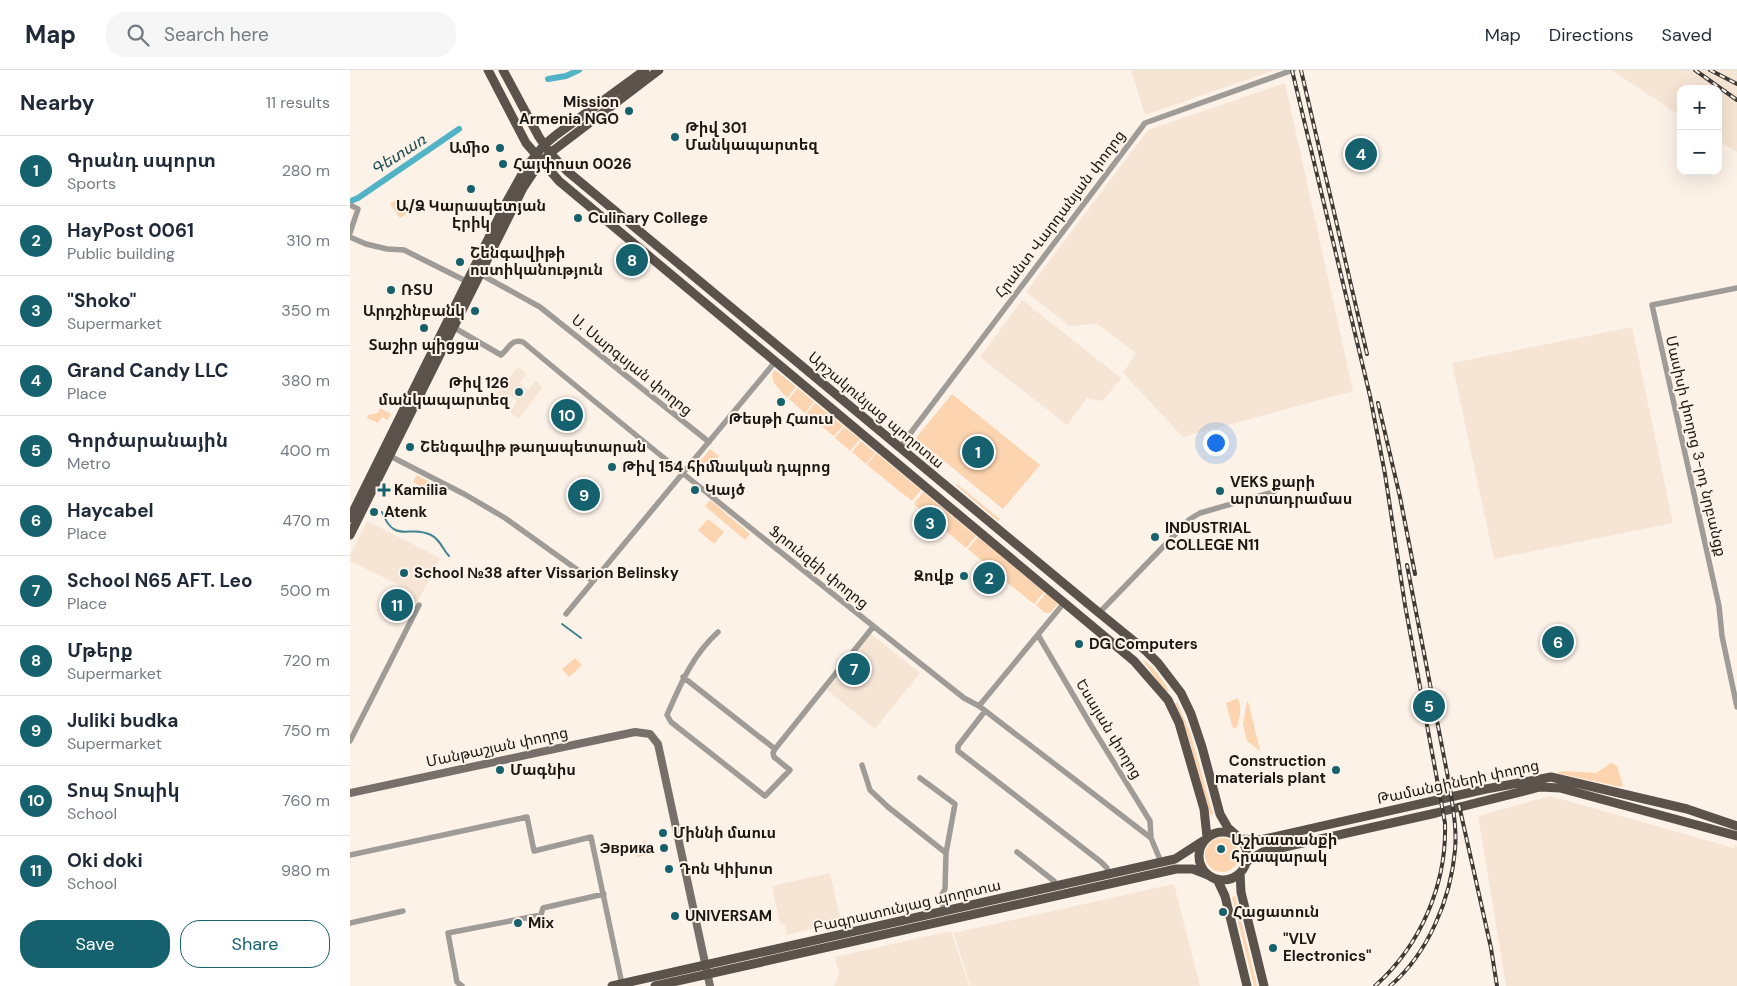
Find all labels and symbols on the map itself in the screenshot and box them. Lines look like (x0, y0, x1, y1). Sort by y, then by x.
place label: Mission Armenia NGO (519, 92, 619, 129)
marker: Mission Armenia NGO (623, 105, 635, 117)
place label: Թիվ 301 Մանկապարտեզ (685, 118, 819, 155)
street label: Հրանտ Վարդանյան փողոց (990, 126, 1130, 302)
water label: Գետառ (367, 128, 431, 180)
marker: Թիվ 301 Մանկապարտեզ (669, 131, 681, 143)
pin: 4 (1345, 135, 1377, 173)
place label: Ամիօ (449, 138, 490, 158)
marker: Ամիօ (494, 142, 506, 154)
place label: Հայփոստ 0026 (513, 154, 632, 174)
marker: Հայփոստ 0026 (497, 158, 509, 170)
marker: Ա/Ձ Կարապետյան Էրիկ (465, 183, 477, 195)
place label: Ա/Ձ Կարապետյան Էրիկ (396, 196, 546, 233)
place label: Culinary College (588, 208, 708, 228)
marker: Culinary College (572, 212, 584, 224)
pin: 8 (616, 241, 648, 279)
place label: Շենգավիթի ոստիկանություն (470, 243, 603, 280)
marker: Շենգավիթի ոստիկանություն (454, 256, 466, 268)
place label: ՌՏՍ (401, 280, 433, 300)
marker: ՌՏՍ (385, 284, 397, 296)
place label: Արդշինբանկ (363, 301, 465, 321)
marker: Արդշինբանկ (469, 305, 481, 317)
street label: Ս. Սարգսյան փողոց (567, 310, 697, 420)
marker: Տաշիր պիցցա (418, 322, 430, 334)
street label: Մասիսի փողոց 3-րդ նրբանցք (1661, 334, 1731, 558)
place label: Տաշիր պիցցա (369, 335, 479, 355)
street label: Արշակունյաց պողոտա (804, 347, 948, 473)
place label: Թիվ 126 մանկապարտեզ (378, 373, 510, 410)
marker: Թիվ 126 մանկապարտեզ (513, 386, 525, 398)
pin: 10 (551, 396, 583, 434)
marker: Թեսթի Հաուս (775, 396, 787, 408)
place label: Թեսթի Հաուս (728, 409, 834, 429)
your location (1203, 430, 1229, 456)
pin: 1 (962, 433, 994, 471)
place label: Շենգավիթ թաղապետարան (420, 437, 646, 457)
marker: Շենգավիթ թաղապետարան (404, 441, 416, 453)
place label: Թիվ 154 հիմնական դպրոց (622, 457, 830, 477)
marker: Թիվ 154 հիմնական դպրոց (606, 461, 618, 473)
place label: VEKS քարի արտադրամաս (1230, 472, 1352, 509)
pin: 9 (568, 476, 600, 514)
place label: Kamilia (394, 480, 447, 500)
place label: Կայծ (705, 480, 745, 500)
marker: Kamilia (378, 484, 390, 496)
marker: Կայծ (689, 484, 701, 496)
marker: VEKS քարի արտադրամաս (1214, 485, 1226, 497)
place label: Atenk (384, 502, 427, 522)
pin: 3 (914, 504, 946, 542)
marker: Atenk (368, 506, 380, 518)
place label: INDUSTRIAL COLLEGE N11 (1165, 518, 1259, 555)
street label: Ֆրունզեի փողոց (765, 521, 873, 613)
marker: INDUSTRIAL COLLEGE N11 (1149, 531, 1161, 543)
pin: 2 (973, 559, 1005, 597)
place label: School №38 after Vissarion Belinsky (414, 563, 679, 583)
place label: Զովք (914, 566, 954, 586)
marker: School №38 after Vissarion Belinsky (398, 567, 410, 579)
marker: Զովք (958, 570, 970, 582)
pin: 11 (381, 586, 413, 624)
pin: 6 (1542, 623, 1574, 661)
place label: DG Computers (1089, 634, 1198, 654)
marker: DG Computers (1073, 638, 1085, 650)
pin: 7 (838, 650, 870, 688)
street label: Եսայան փողոց (1071, 675, 1147, 783)
pin: 5 (1413, 687, 1445, 725)
street label: Մանթաշյան փողոց (424, 722, 570, 772)
place label: Construction materials plant (1215, 751, 1326, 788)
street label: Թամանցիների փողոց (1375, 755, 1541, 809)
place label: Մագնիս (510, 760, 576, 780)
marker: Մագնիս (494, 764, 506, 776)
marker: Construction materials plant (1330, 764, 1342, 776)
place label: Միննի մաուս (673, 823, 776, 843)
marker: Միննի մաուս (657, 827, 669, 839)
place label: Աշխատանքի հրապարակ (1231, 830, 1337, 867)
place label: Эврика (600, 838, 655, 858)
marker: Эврика (658, 842, 670, 854)
marker: Աշխատանքի հրապարակ (1215, 843, 1227, 855)
place label: Դոն Կիխոտ (679, 859, 773, 879)
marker: Դոն Կիխոտ (663, 863, 675, 875)
street label: Բագրատունյաց պողոտա (811, 875, 1003, 937)
place label: Հացատուն (1233, 902, 1319, 922)
place label: UNIVERSAM (685, 906, 772, 926)
marker: Հացատուն (1217, 906, 1229, 918)
marker: UNIVERSAM (669, 910, 681, 922)
place label: Mix (528, 913, 554, 933)
marker: Mix (512, 917, 524, 929)
place label: "VLV Electronics" (1283, 929, 1371, 966)
marker: "VLV Electronics" (1267, 942, 1279, 954)

